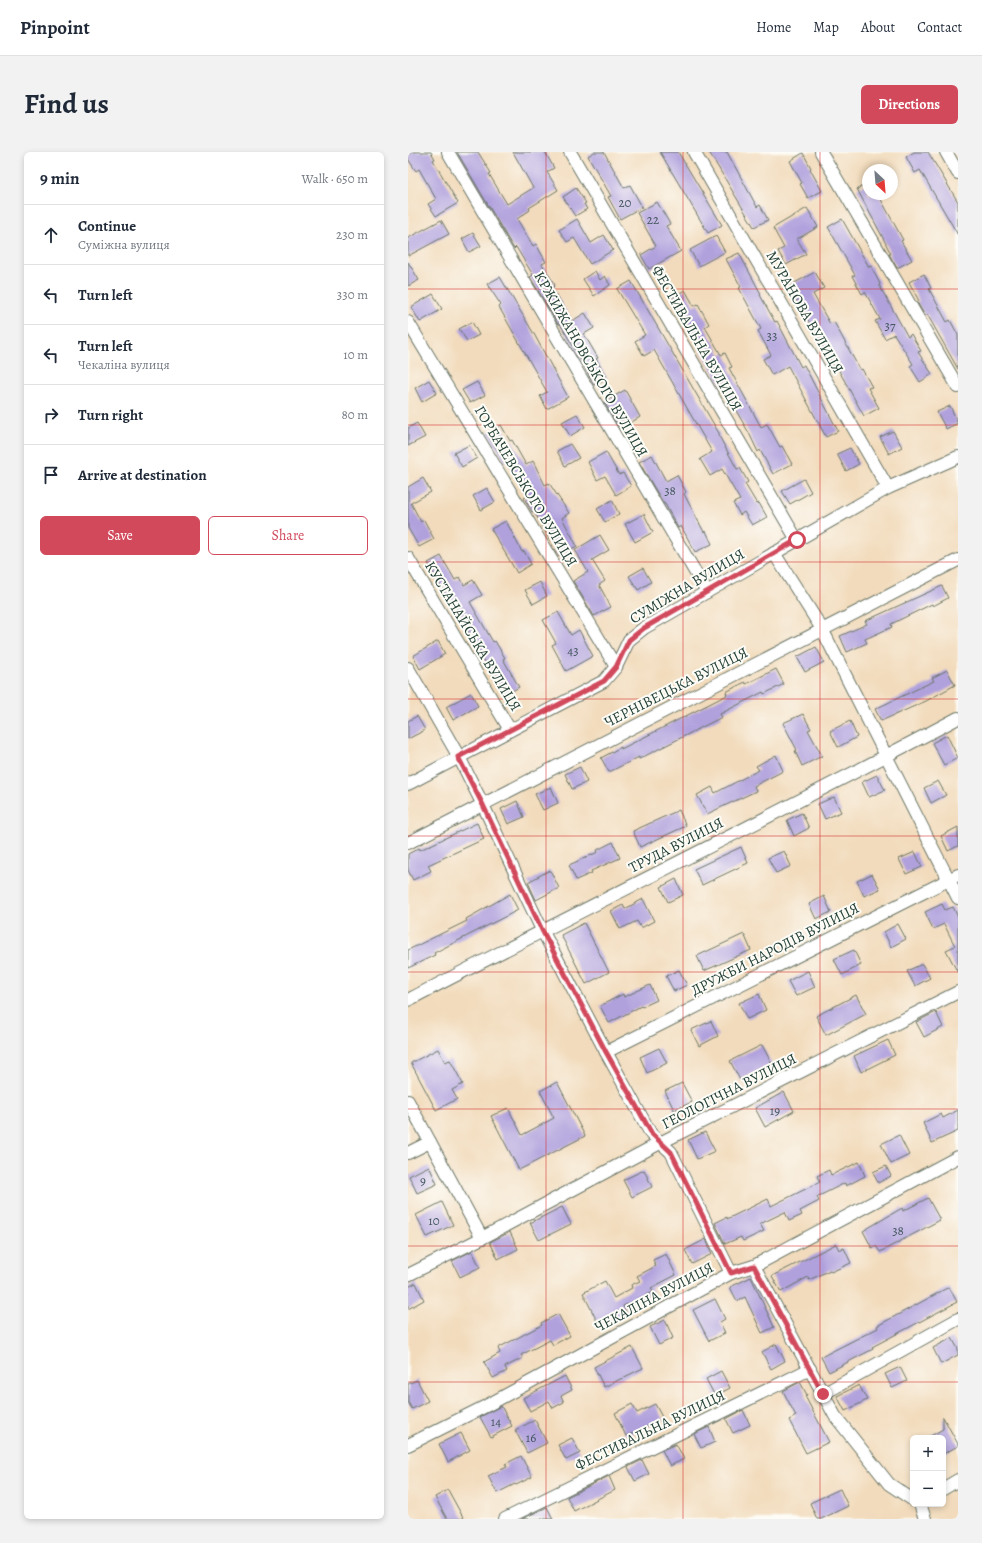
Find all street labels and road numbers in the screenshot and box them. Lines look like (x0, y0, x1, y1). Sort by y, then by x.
street label: МУРАНОВА ВУЛИЦЯ (762, 247, 848, 377)
street label: ФЕСТИВАЛЬНА ВУЛИЦЯ (647, 262, 747, 414)
street label: КРЖИЖАНОВСЬКОГО ВУЛИЦЯ (530, 268, 652, 460)
street label: ГОРБАЧЕВСЬКОГО ВУЛИЦЯ (470, 402, 582, 570)
street label: СУМІЖНА ВУЛИЦЯ (626, 544, 748, 628)
street label: КУСТАНАЙСЬКА ВУЛИЦЯ (420, 557, 526, 715)
street label: ЧЕРНІВЕЦЬКА ВУЛИЦЯ (601, 642, 751, 732)
street label: ТРУДА ВУЛИЦЯ (625, 813, 727, 877)
street label: ДРУЖБИ НАРОДІВ ВУЛИЦЯ (687, 898, 863, 1000)
street label: ГЕОЛОГІЧНА ВУЛИЦЯ (658, 1048, 800, 1134)
street label: ЧЕКАЛІНА ВУЛИЦЯ (591, 1257, 717, 1337)
street label: ФЕСТИВАЛЬНА ВУЛИЦЯ (572, 1385, 728, 1475)

